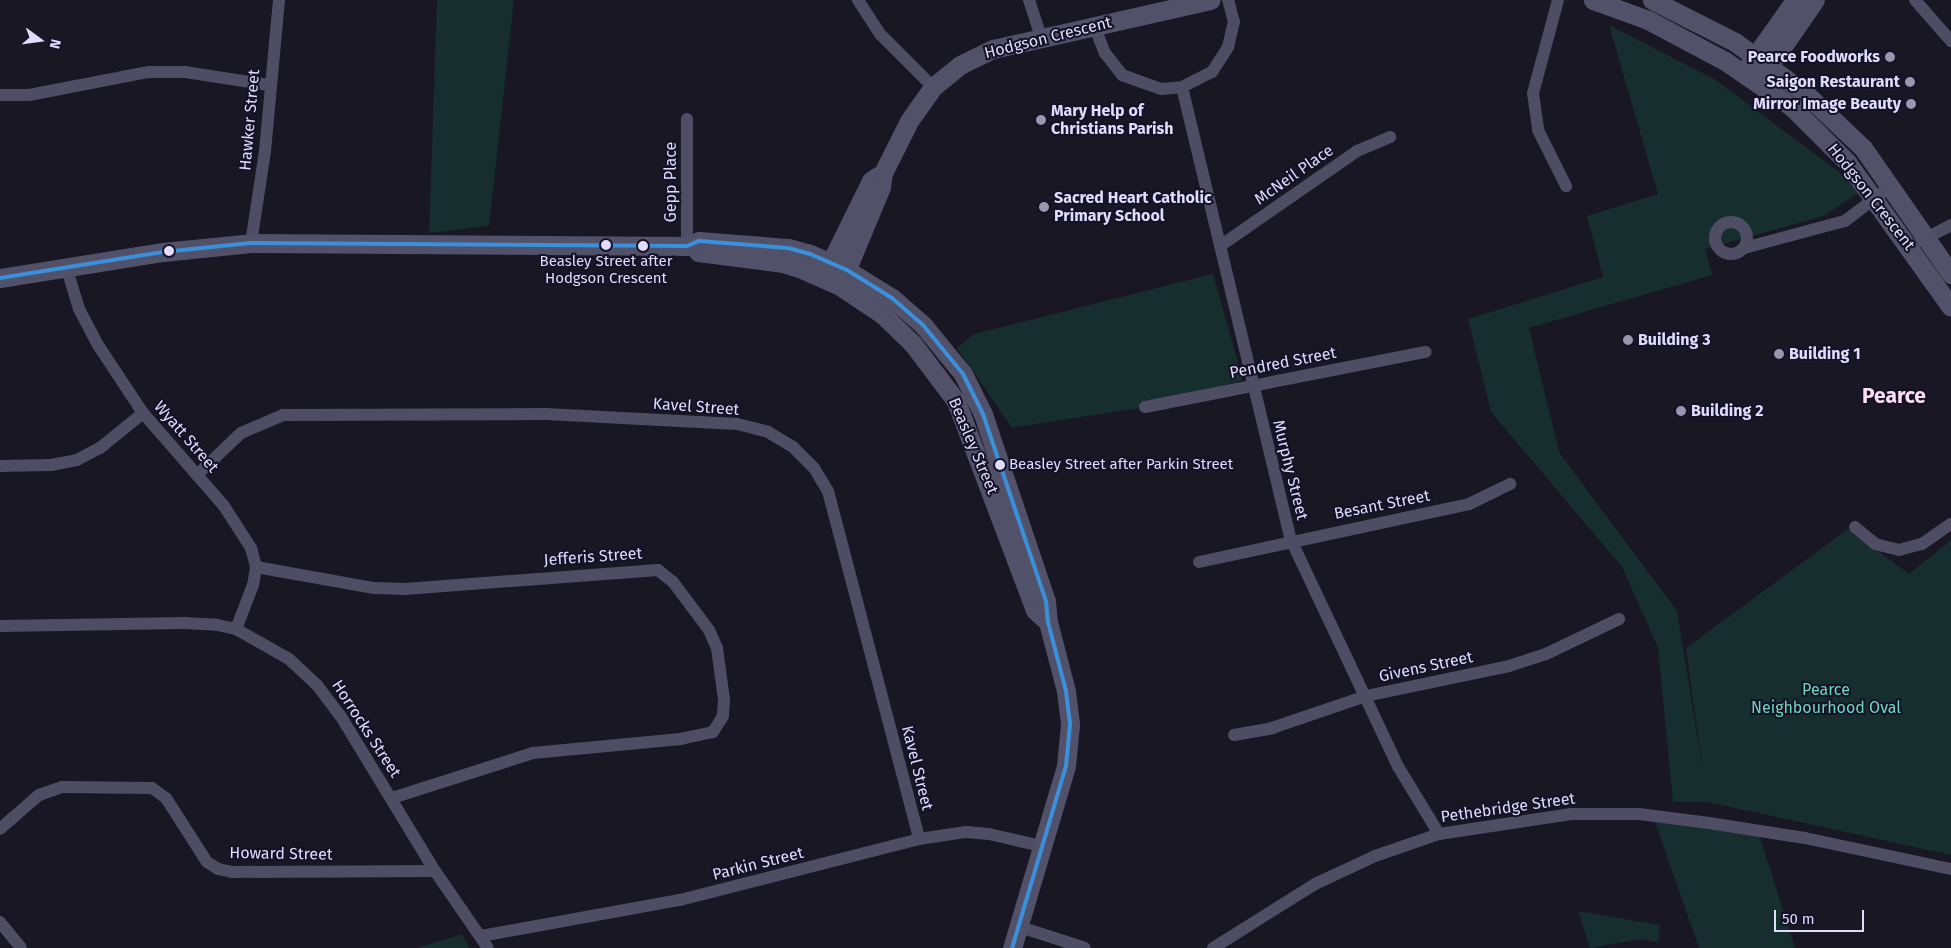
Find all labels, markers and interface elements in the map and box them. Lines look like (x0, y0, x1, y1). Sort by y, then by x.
street label: Hodgson Crescent (982, 13, 1114, 63)
north arrow (15, 15, 65, 65)
text: N (46, 37, 64, 50)
place label: Pearce Foodworks (1748, 47, 1880, 67)
marker: Pearce Foodworks (1884, 51, 1896, 63)
street label: Hawker Street (236, 69, 264, 171)
place label: Saigon Restaurant (1767, 72, 1900, 92)
marker: Saigon Restaurant (1904, 76, 1916, 88)
place label: Mirror Image Beauty (1753, 94, 1901, 114)
marker: Mirror Image Beauty (1905, 98, 1917, 110)
place label: Mary Help of Christians Parish (1051, 101, 1174, 139)
marker: Mary Help of Christians Parish (1035, 114, 1047, 126)
street label: Hodgson Crescent (1823, 140, 1919, 254)
street label: McNeil Place (1251, 141, 1337, 209)
street label: Gepp Place (661, 142, 681, 222)
place label: Sacred Heart Catholic Primary School (1054, 188, 1212, 226)
marker: Sacred Heart Catholic Primary School (1038, 201, 1050, 213)
marker: Beasley Street after Hodgson Crescent (601, 240, 611, 250)
unlabelled marker (638, 241, 648, 251)
unlabelled marker (164, 246, 174, 256)
place label: Beasley Street after Hodgson Crescent (540, 252, 672, 287)
place label: Building 3 (1638, 330, 1710, 350)
marker: Building 3 (1622, 334, 1634, 346)
street label: Pendred Street (1228, 343, 1338, 383)
place label: Building 1 (1789, 344, 1861, 364)
marker: Building 1 (1773, 348, 1785, 360)
district label: Pearce (1862, 383, 1926, 409)
street label: Kavel Street (652, 394, 740, 420)
street label: Beasley Street (944, 395, 1002, 497)
street label: Wyatt Street (150, 397, 222, 477)
place label: Building 2 (1691, 401, 1763, 421)
marker: Building 2 (1675, 405, 1687, 417)
street label: Murphy Street (1268, 418, 1312, 522)
place label: Beasley Street after Parkin Street (1009, 456, 1233, 474)
marker: Beasley Street after Parkin Street (995, 460, 1005, 470)
street label: Besant Street (1332, 486, 1432, 524)
street label: Jefferis Street (543, 544, 643, 570)
street label: Givens Street (1377, 648, 1475, 686)
street label: Horrocks Street (327, 677, 405, 781)
park label: Pearce Neighbourhood Oval (1751, 680, 1901, 718)
street label: Kavel Street (897, 724, 937, 812)
street label: Pethebridge Street (1440, 789, 1576, 827)
street label: Parkin Street (711, 843, 805, 885)
street label: Howard Street (229, 844, 333, 864)
scale bar (1776, 900, 1866, 932)
text: 50 m (1782, 910, 1815, 928)

